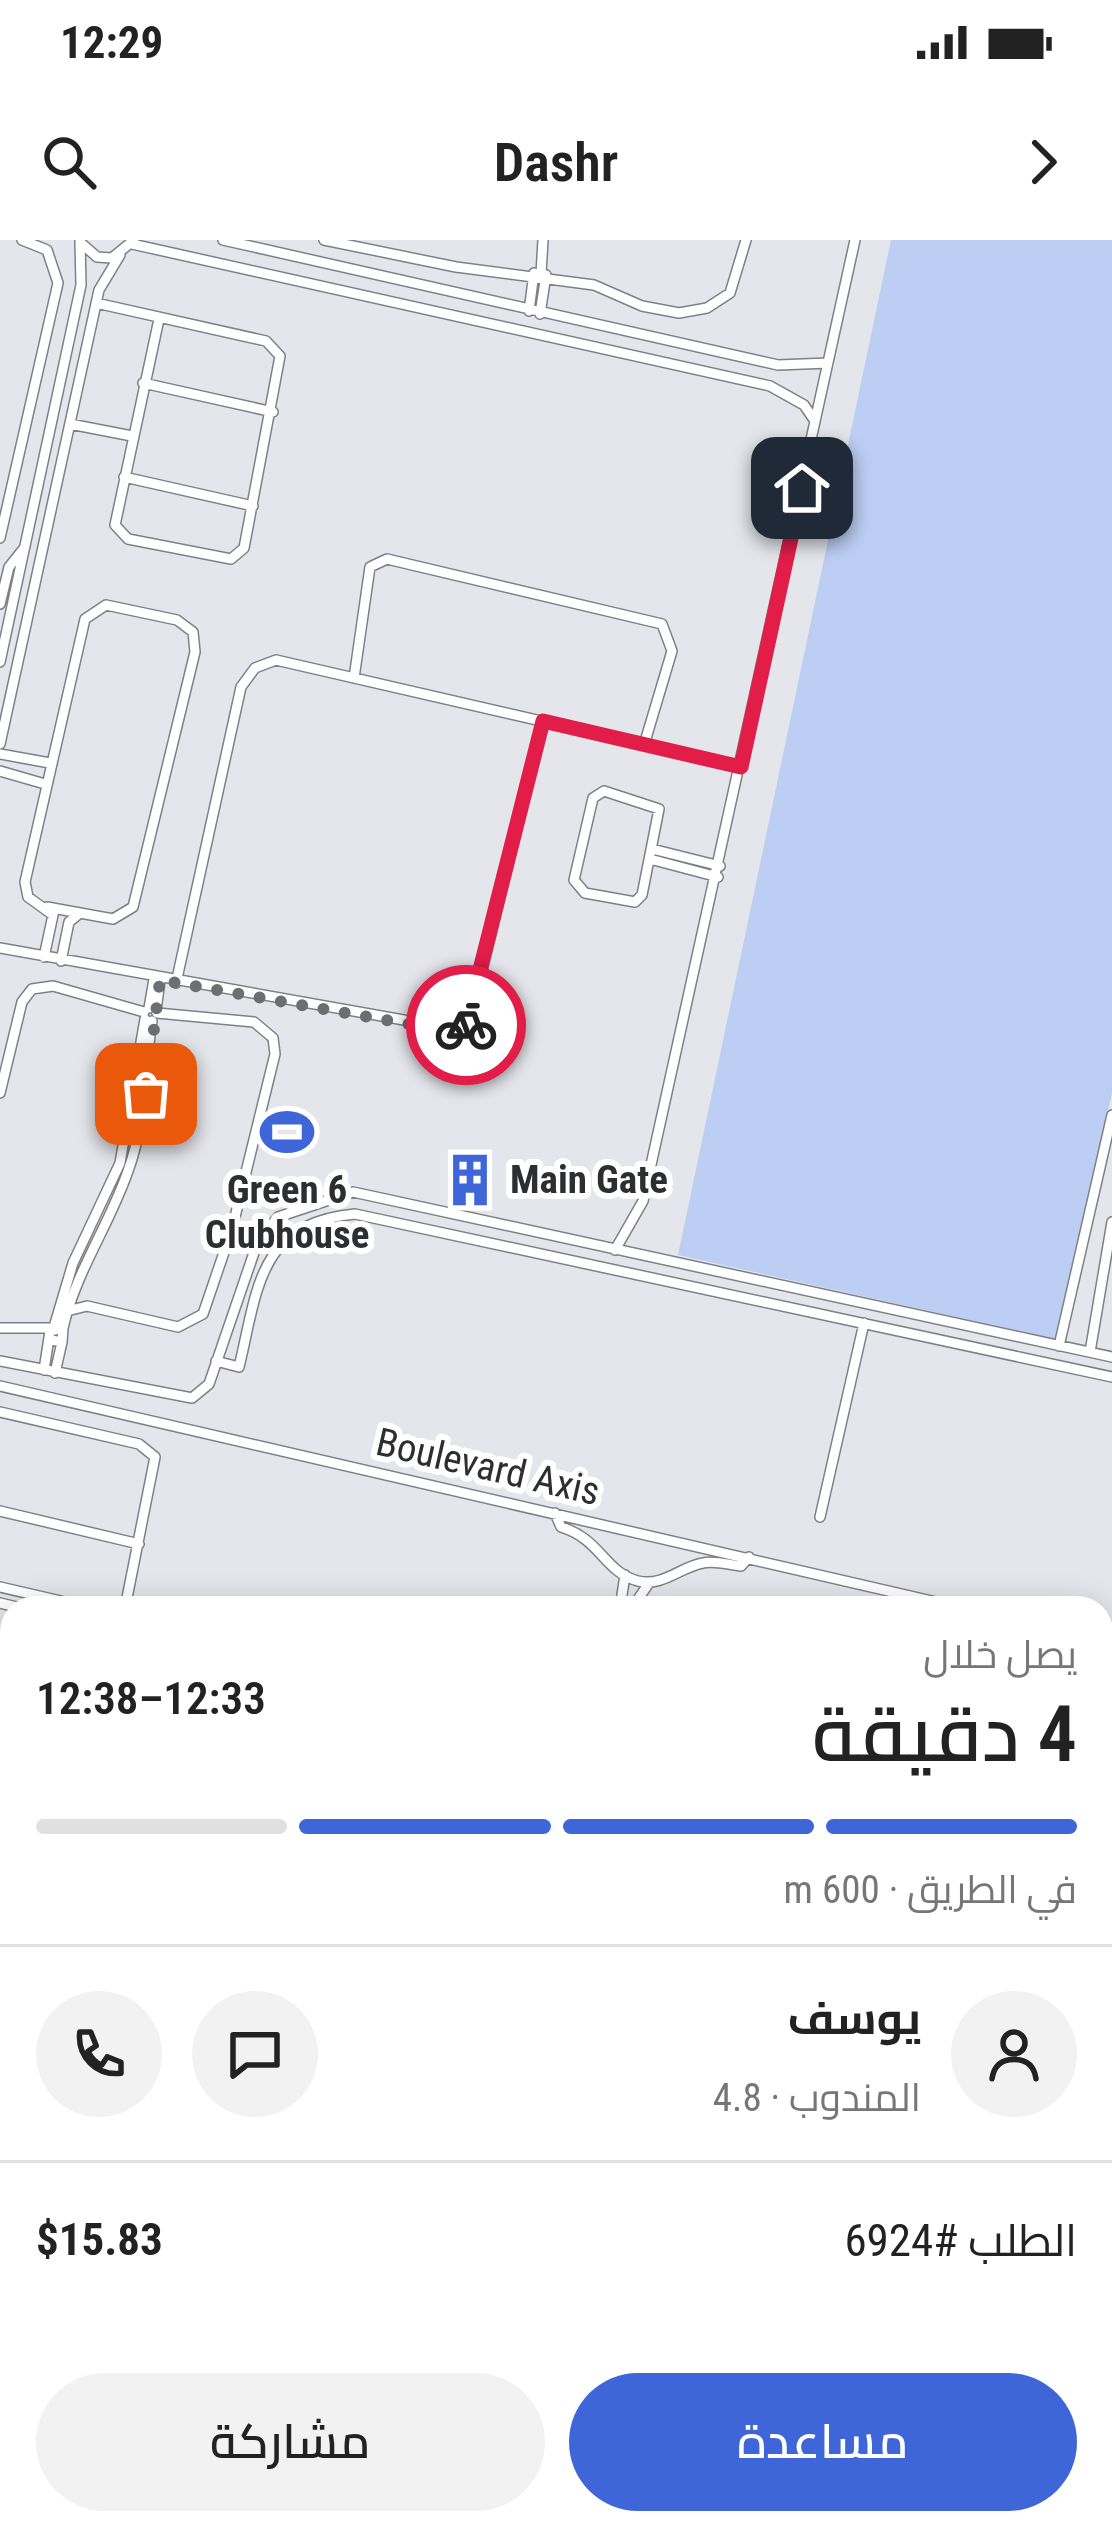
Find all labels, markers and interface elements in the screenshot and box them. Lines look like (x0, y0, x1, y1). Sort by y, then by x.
text: 12:29 (60, 16, 163, 69)
icon: search (36, 129, 102, 195)
icon: forward (1010, 129, 1076, 195)
text: Dashr (494, 131, 618, 194)
pin (751, 437, 853, 539)
icon: home (769, 455, 835, 521)
courier (406, 965, 526, 1085)
icon: bike (433, 992, 499, 1058)
pin (95, 1043, 197, 1145)
icon: bag (113, 1061, 179, 1127)
sports icon: Green 6 Clubhouse (258, 1103, 316, 1161)
building icon: Main Gate (441, 1151, 499, 1209)
place label: Main Gate (510, 1157, 668, 1203)
place label: Green 6 Clubhouse (205, 1167, 369, 1258)
street label: Boulevard Axis (372, 1419, 604, 1515)
text: يصل خلال (923, 1632, 1077, 1678)
text: 12:33–12:38 (36, 1672, 266, 1725)
text: 4 دقيقة (812, 1689, 1077, 1780)
text: في الطريق · 600 m (784, 1867, 1077, 1913)
button: phone (36, 1991, 162, 2117)
button: chat (192, 1991, 318, 2117)
button: person (951, 1991, 1077, 2117)
text: يوسف (787, 1992, 921, 2045)
text: المندوب · 4.8 (713, 2075, 921, 2121)
text: $15.83 (36, 2213, 163, 2266)
text: الطلب #6924 (844, 2214, 1077, 2267)
button: مشاركة (36, 2373, 545, 2511)
button: مساعدة (569, 2373, 1077, 2511)

